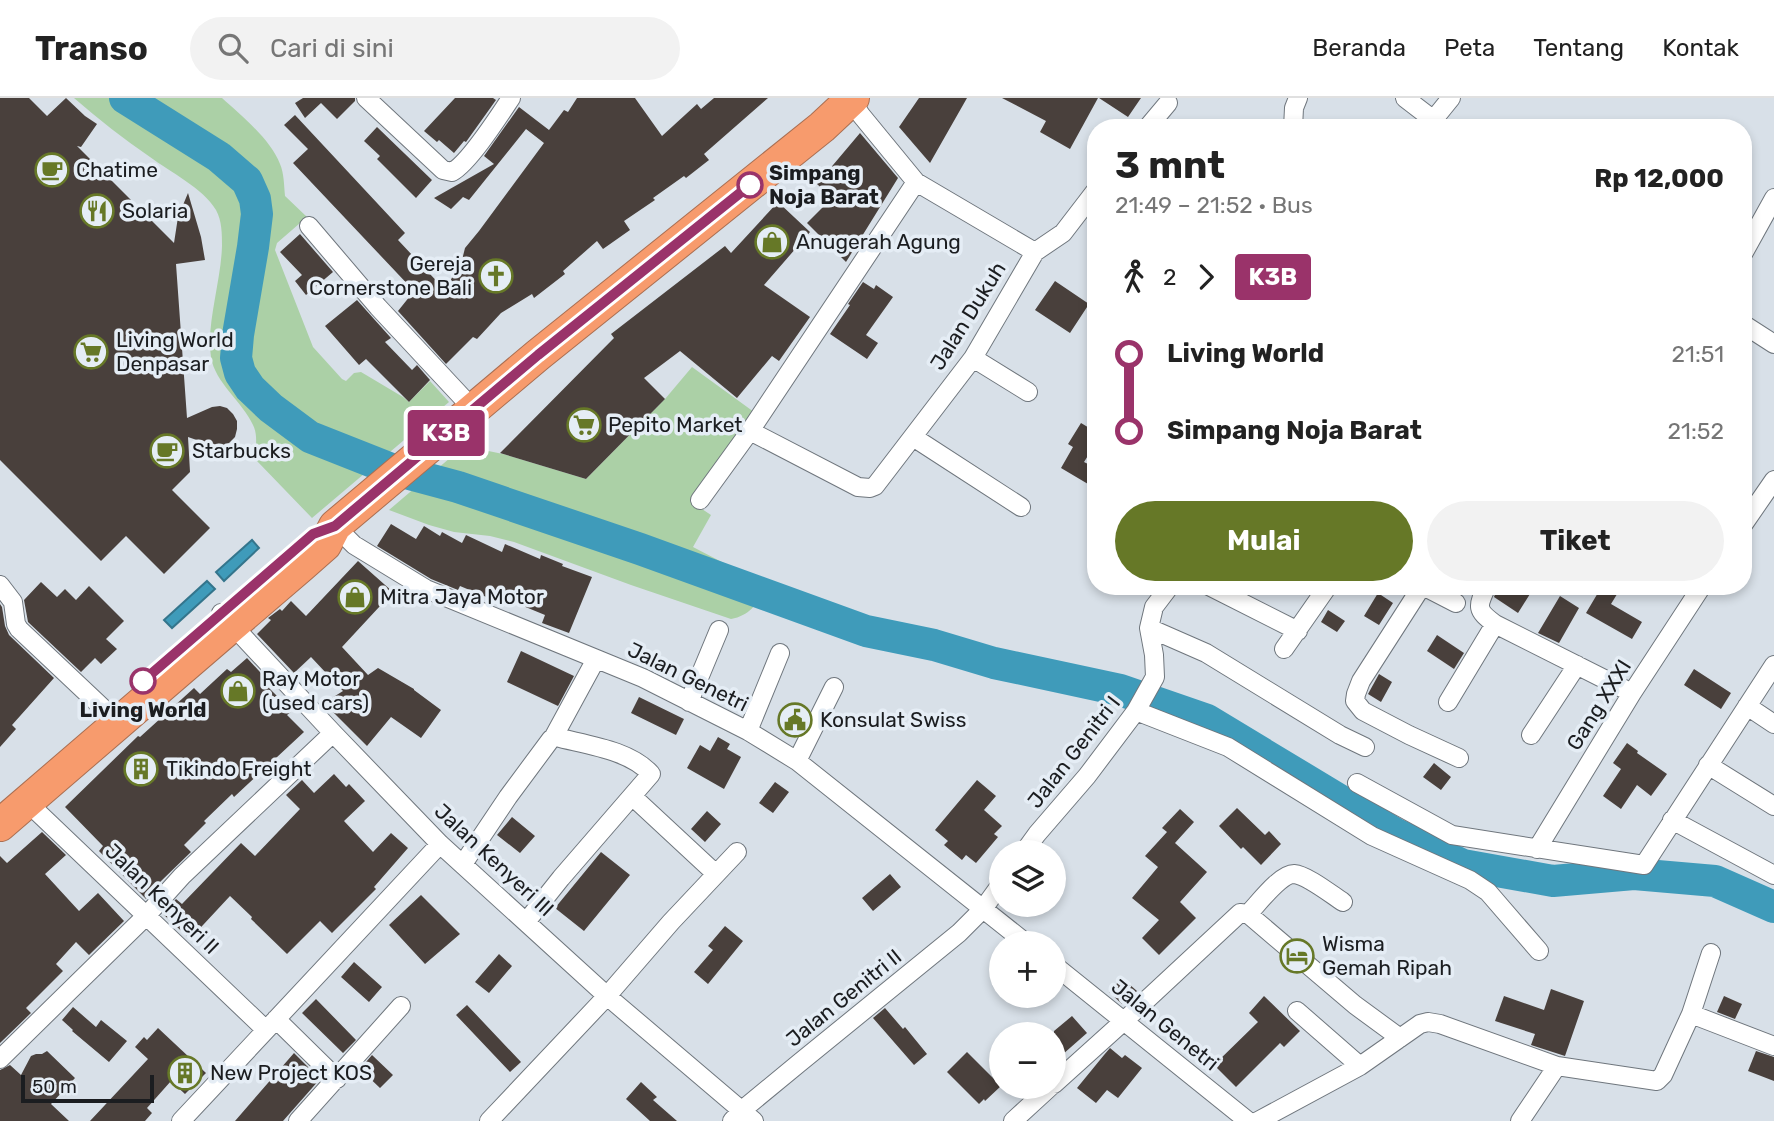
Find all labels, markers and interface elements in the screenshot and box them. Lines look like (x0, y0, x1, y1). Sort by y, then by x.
search box (190, 17, 680, 80)
text: Transo (35, 29, 148, 68)
icon: search (214, 29, 252, 67)
text: Cari di sini (270, 33, 394, 64)
text: Beranda (1312, 34, 1406, 62)
text: Peta (1444, 34, 1495, 62)
text: Tentang (1533, 34, 1624, 62)
text: Kontak (1662, 34, 1739, 62)
text: 3 mnt (1115, 142, 1225, 188)
cafe icon: Chatime (33, 151, 71, 189)
place label: Chatime (76, 157, 158, 182)
place label: Simpang Noja Barat (769, 160, 879, 209)
text: Rp 12,000 (1594, 163, 1724, 194)
marker: Simpang Noja Barat (737, 172, 763, 198)
text: 21:49 – 21:52 · Bus (1115, 191, 1313, 219)
restaurant icon: Solaria (78, 192, 116, 230)
place label: Solaria (122, 198, 188, 223)
shop icon: Anugerah Agung (753, 223, 791, 261)
place label: Anugerah Agung (796, 229, 961, 254)
place label: Gereja Cornerstone Bali (309, 251, 472, 300)
church icon: Gereja Cornerstone Bali (477, 257, 515, 295)
street label: Jalan Dukuh (924, 257, 1011, 374)
icon: walk (1115, 258, 1153, 296)
icon: forward (1187, 258, 1225, 296)
text: 2 (1163, 263, 1177, 291)
text: K3B (1249, 263, 1297, 291)
place label: Living World Denpasar (116, 327, 234, 376)
supermarket icon: Living World Denpasar (72, 333, 110, 371)
text: Living World (1167, 338, 1324, 369)
text: 21:51 (1672, 340, 1724, 368)
supermarket icon: Pepito Market (565, 406, 603, 444)
line badge: K3B (406, 410, 486, 456)
place label: Pepito Market (608, 412, 743, 437)
text: Simpang Noja Barat (1167, 415, 1422, 446)
text: 21:52 (1668, 417, 1724, 445)
text: K3B (422, 419, 470, 447)
cafe icon: Starbucks (148, 432, 186, 470)
place label: Starbucks (192, 438, 291, 463)
button: Mulai (1115, 501, 1413, 581)
button: Tiket (1427, 501, 1724, 581)
shop icon: Mitra Jaya Motor (336, 578, 374, 616)
place label: Mitra Jaya Motor (380, 584, 544, 609)
street label: Jalan Genetri (624, 637, 753, 717)
street label: Gang XXXI (1561, 655, 1636, 755)
place label: Ray Motor (used cars) (262, 666, 369, 715)
marker: Living World (130, 668, 156, 694)
shop icon: Ray Motor (used cars) (219, 672, 257, 710)
street label: Jalan Genitri I (1022, 691, 1125, 813)
place label: Living World (80, 697, 206, 722)
public building icon: Konsulat Swiss (776, 701, 814, 739)
place label: Konsulat Swiss (820, 707, 967, 732)
building icon: Tikindo Freight (122, 750, 160, 788)
place label: Tikindo Freight (166, 756, 312, 781)
street label: Jalan Kenyeri III (430, 798, 559, 921)
street label: Jalan Kenyeri II (100, 838, 224, 959)
map controls (989, 840, 1066, 1099)
button: layers (989, 840, 1066, 917)
button: + (989, 931, 1066, 1008)
place label: Wisma Gemah Ripah (1322, 931, 1452, 980)
hotel icon: Wisma Gemah Ripah (1278, 937, 1316, 975)
street label: Jalan Genitri II (781, 943, 906, 1052)
street label: Jalan Genetri (1106, 974, 1224, 1076)
button: − (989, 1022, 1066, 1099)
building icon: New Project KOS (166, 1054, 204, 1092)
place label: New Project KOS (210, 1060, 372, 1085)
scale bar (21, 1072, 154, 1104)
text: 50 m (32, 1075, 77, 1098)

